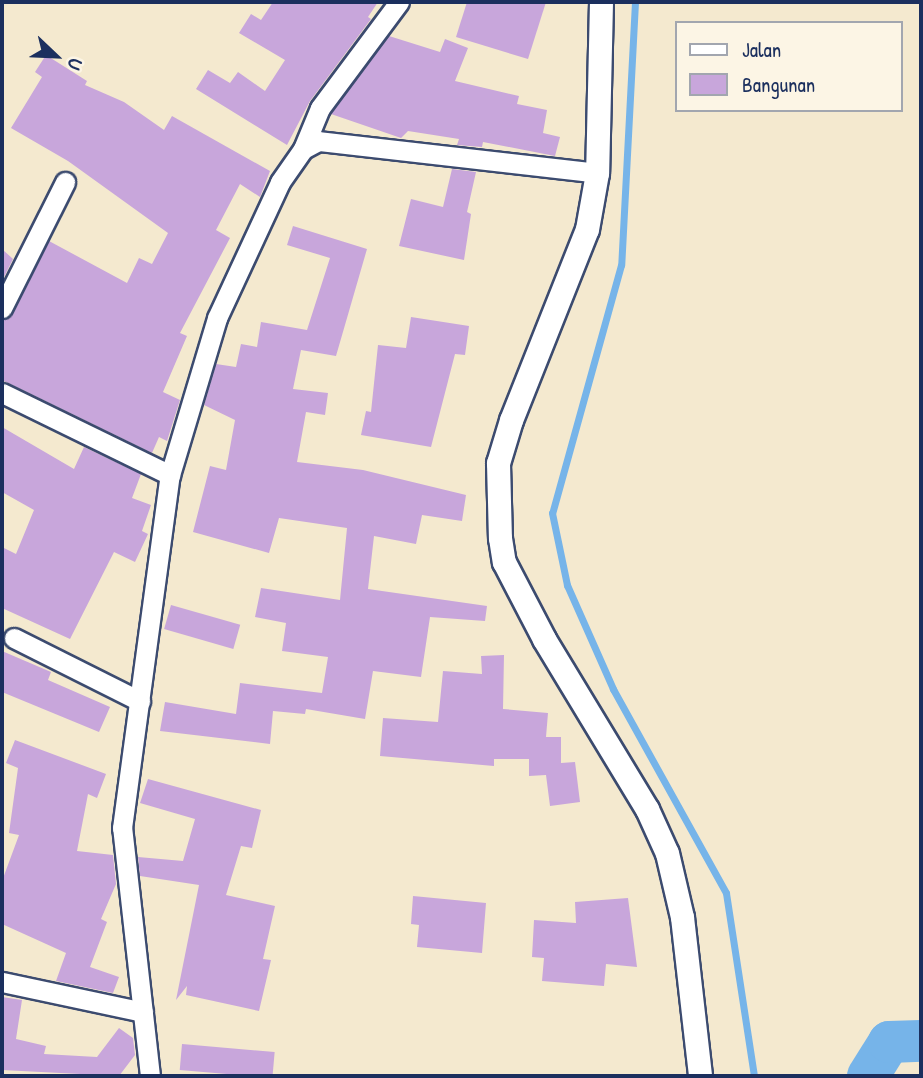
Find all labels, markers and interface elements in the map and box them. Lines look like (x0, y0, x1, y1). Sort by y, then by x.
north arrow (21, 21, 91, 91)
legend (674, 21, 902, 112)
text: Jalan (742, 35, 781, 64)
text: U (61, 54, 89, 74)
text: Bangunan (742, 70, 815, 99)

